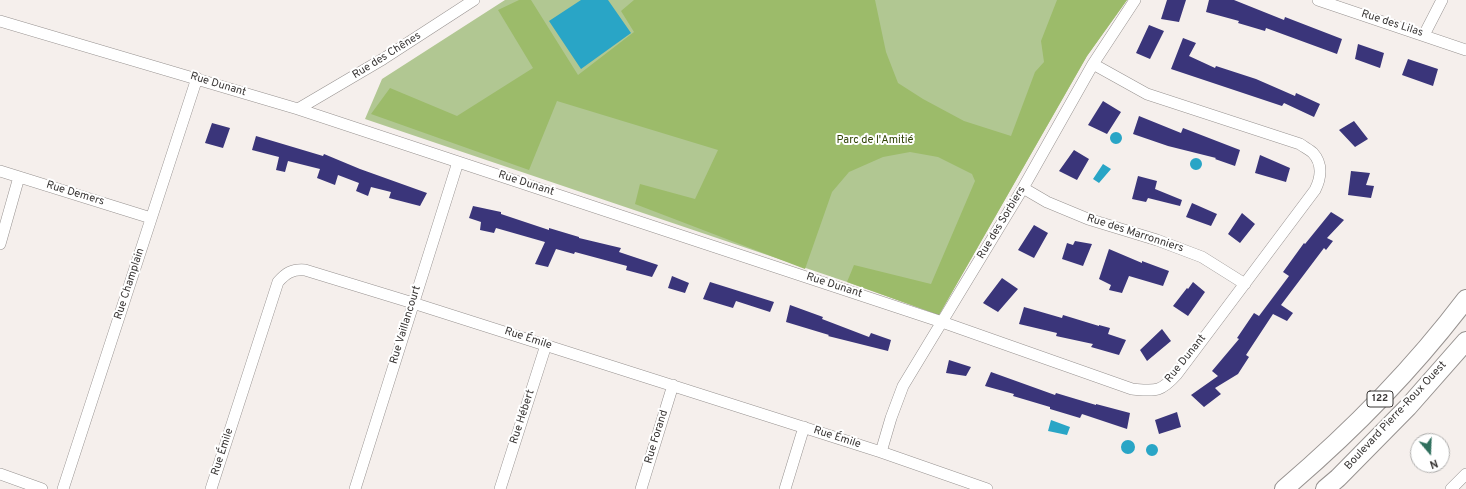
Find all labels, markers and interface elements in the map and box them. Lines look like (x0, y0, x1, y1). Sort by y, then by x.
street label: Rue des Lilas (1359, 8, 1425, 40)
street label: Rue des Chênes (350, 30, 424, 82)
street label: Rue Dunant (188, 70, 248, 100)
park label: Parc de l'Amitié (837, 134, 913, 148)
street label: Rue Dunant (496, 169, 556, 199)
street label: Rue Demers (44, 179, 106, 209)
street label: Rue des Sorbiers (975, 184, 1029, 262)
street label: Rue des Marronniers (1085, 212, 1185, 256)
street label: Rue Champlain (112, 247, 148, 321)
street label: Rue Dunant (804, 271, 864, 301)
street label: Rue Vaillancourt (388, 284, 424, 366)
street label: Rue Émile (503, 325, 553, 353)
street label: Rue Dunant (1163, 332, 1209, 386)
street label: Boulevard Pierre-Roux Ouest (1342, 359, 1450, 473)
street label: Rue Hébert (508, 388, 538, 446)
road number: 122 (1367, 391, 1393, 407)
street label: Rue Forand (643, 408, 671, 466)
street label: Rue Émile (812, 424, 862, 452)
street label: Rue Émile (209, 427, 237, 477)
north arrow (1410, 433, 1450, 473)
text: N (1428, 455, 1440, 471)

